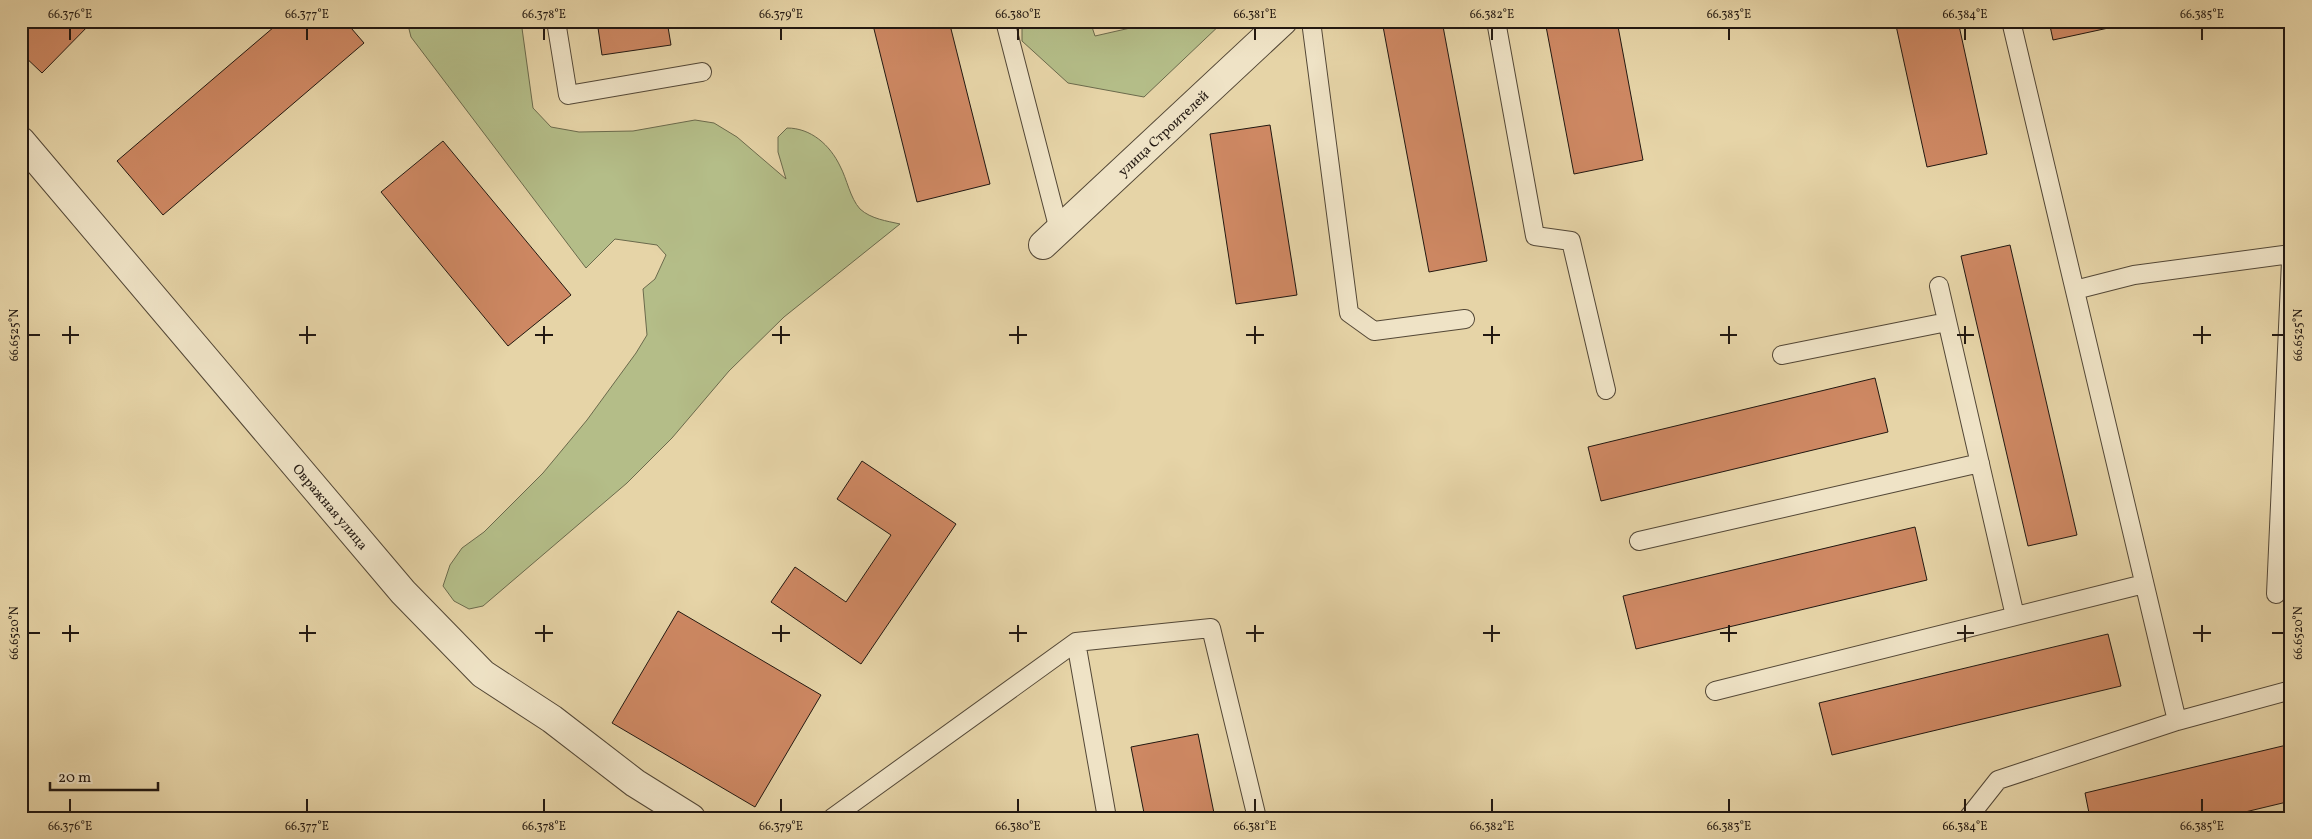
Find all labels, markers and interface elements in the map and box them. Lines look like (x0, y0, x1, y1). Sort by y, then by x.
text: 66.376°E (48, 7, 92, 23)
text: 66.377°E (285, 7, 329, 23)
text: 66.378°E (522, 7, 566, 23)
text: 66.379°E (759, 7, 803, 23)
text: 66.380°E (995, 7, 1041, 23)
text: 66.381°E (1233, 7, 1277, 23)
text: 66.382°E (1470, 7, 1514, 23)
text: 66.383°E (1707, 7, 1751, 23)
text: 66.384°E (1943, 7, 1987, 23)
text: 66.385°E (2180, 7, 2224, 23)
street label: улица Строителей (1114, 87, 1214, 181)
text: 66.6525°N (7, 309, 23, 361)
text: 66.6525°N (2291, 309, 2307, 361)
street label: Овражная улица (287, 460, 371, 555)
text: 66.6520°N (7, 606, 23, 660)
text: 66.6520°N (2291, 606, 2307, 660)
scale bar (50, 759, 158, 791)
text: 20 m (58, 768, 91, 789)
text: 66.376°E (48, 819, 92, 835)
text: 66.377°E (285, 819, 329, 835)
text: 66.378°E (522, 819, 566, 835)
text: 66.379°E (759, 819, 803, 835)
text: 66.380°E (995, 819, 1041, 835)
text: 66.381°E (1233, 819, 1277, 835)
text: 66.382°E (1470, 819, 1514, 835)
text: 66.383°E (1707, 819, 1751, 835)
text: 66.384°E (1943, 819, 1987, 835)
text: 66.385°E (2180, 819, 2224, 835)

